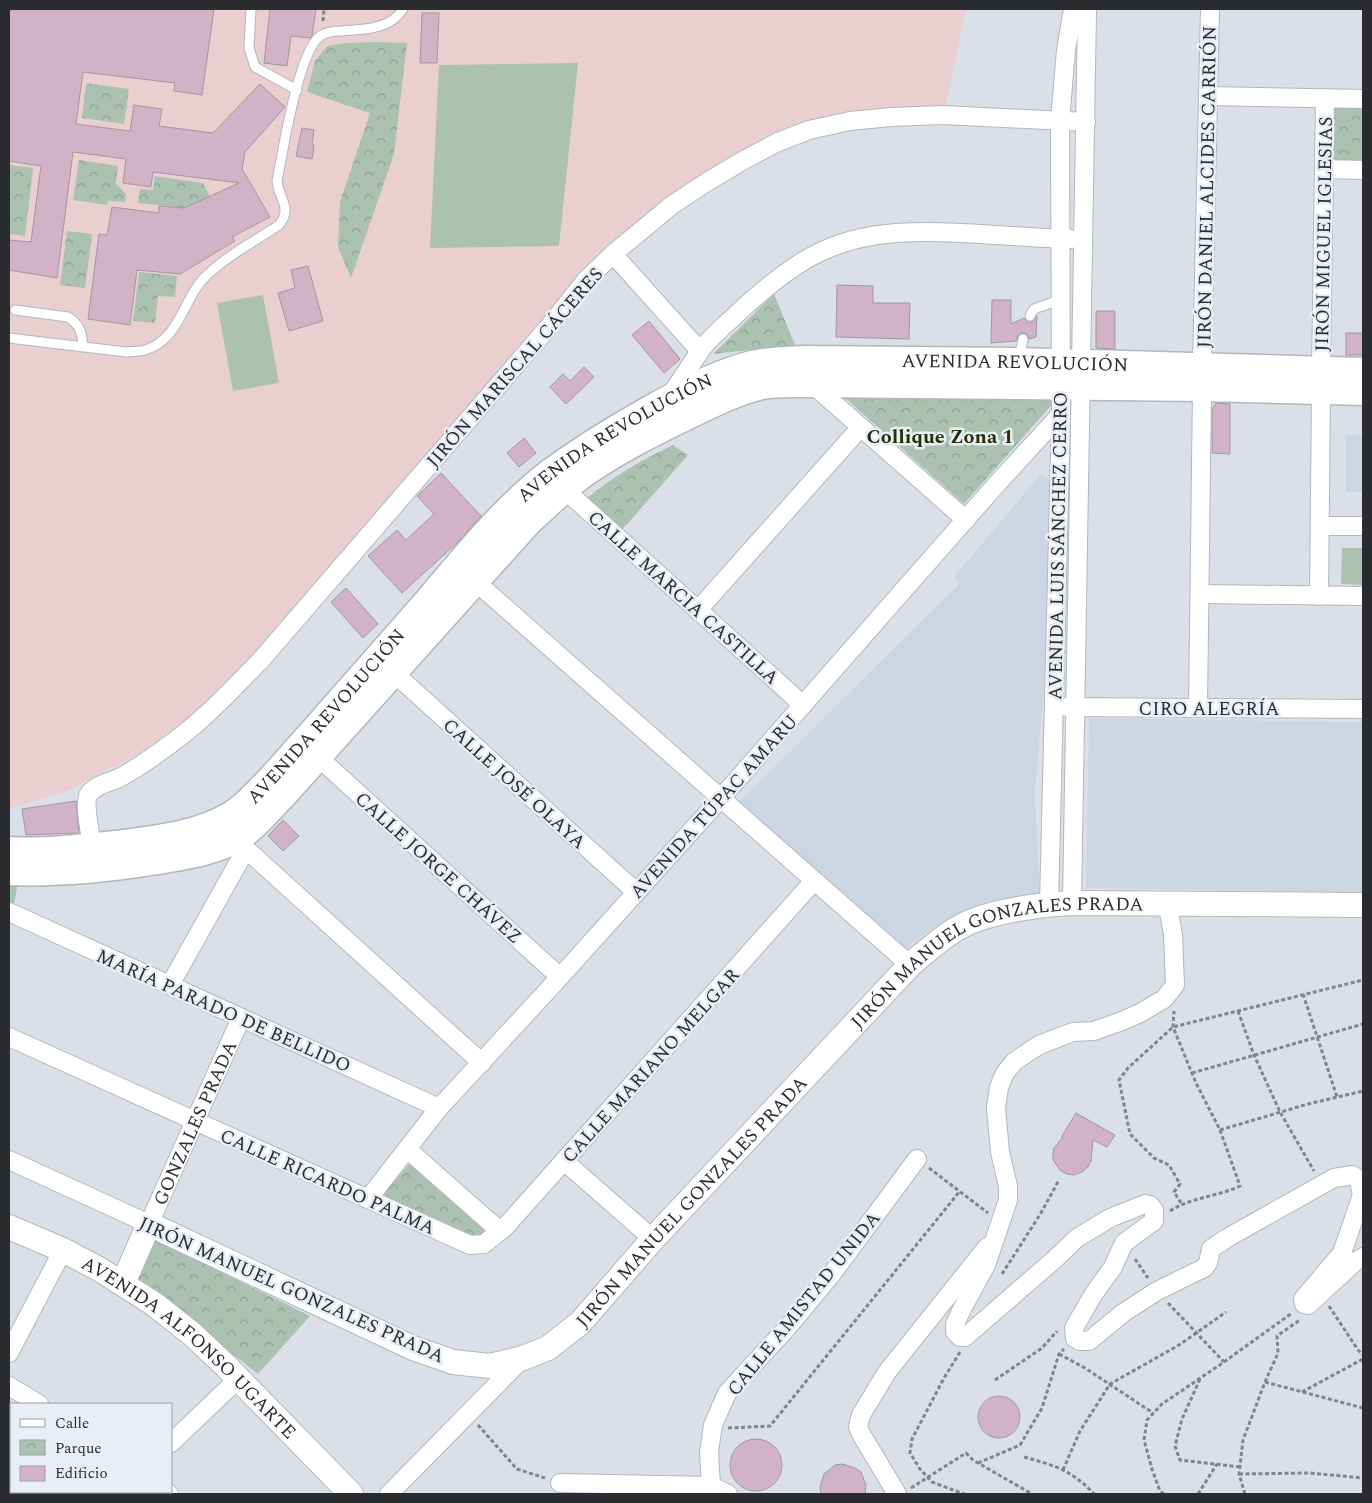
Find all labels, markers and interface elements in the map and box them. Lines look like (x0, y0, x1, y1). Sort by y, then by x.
street label: JIRÓN DANIEL ALCIDES CARRIÓN (1190, 26, 1225, 349)
street label: JIRÓN MIGUEL IGLESIAS (1308, 116, 1341, 352)
street label: JIRÓN MARISCAL CÁCERES (420, 261, 611, 475)
street label: AVENIDA REVOLUCIÓN (901, 347, 1129, 380)
street label: AVENIDA REVOLUCIÓN (511, 366, 718, 510)
street label: AVENIDA LUIS SÁNCHEZ CERRO (1041, 392, 1076, 700)
district label: Collique Zona 1 (867, 422, 1013, 452)
street label: CALLE MARCIA CASTILLA (581, 504, 785, 692)
street label: AVENIDA REVOLUCIÓN (241, 622, 413, 811)
street label: CIRO ALEGRÍA (1138, 695, 1280, 724)
street label: AVENIDA TÚPAC AMARU (623, 708, 805, 906)
street label: CALLE JOSÉ OLAYA (436, 712, 592, 857)
street label: CALLE JORGE CHÁVEZ (348, 785, 528, 951)
street label: JIRÓN MANUEL GONZALES PRADA (844, 890, 1144, 1036)
street label: MARÍA PARADO DE BELLIDO (91, 942, 355, 1081)
street label: CALLE MARIANO MELGAR (555, 962, 747, 1170)
street label: GONZALES PRADA (146, 1036, 245, 1210)
street label: JIRÓN MANUEL GONZALES PRADA (569, 1070, 815, 1335)
street label: CALLE RICARDO PALMA (215, 1122, 440, 1243)
street label: CALLE AMISTAD UNIDA (720, 1205, 888, 1403)
street label: JIRÓN MANUEL GONZALES PRADA (134, 1210, 449, 1371)
street label: AVENIDA ALFONSO UGARTE (76, 1249, 303, 1446)
legend (10, 1403, 172, 1493)
text: Calle (55, 1412, 89, 1435)
text: Parque (55, 1437, 102, 1460)
text: Edificio (55, 1462, 108, 1485)

